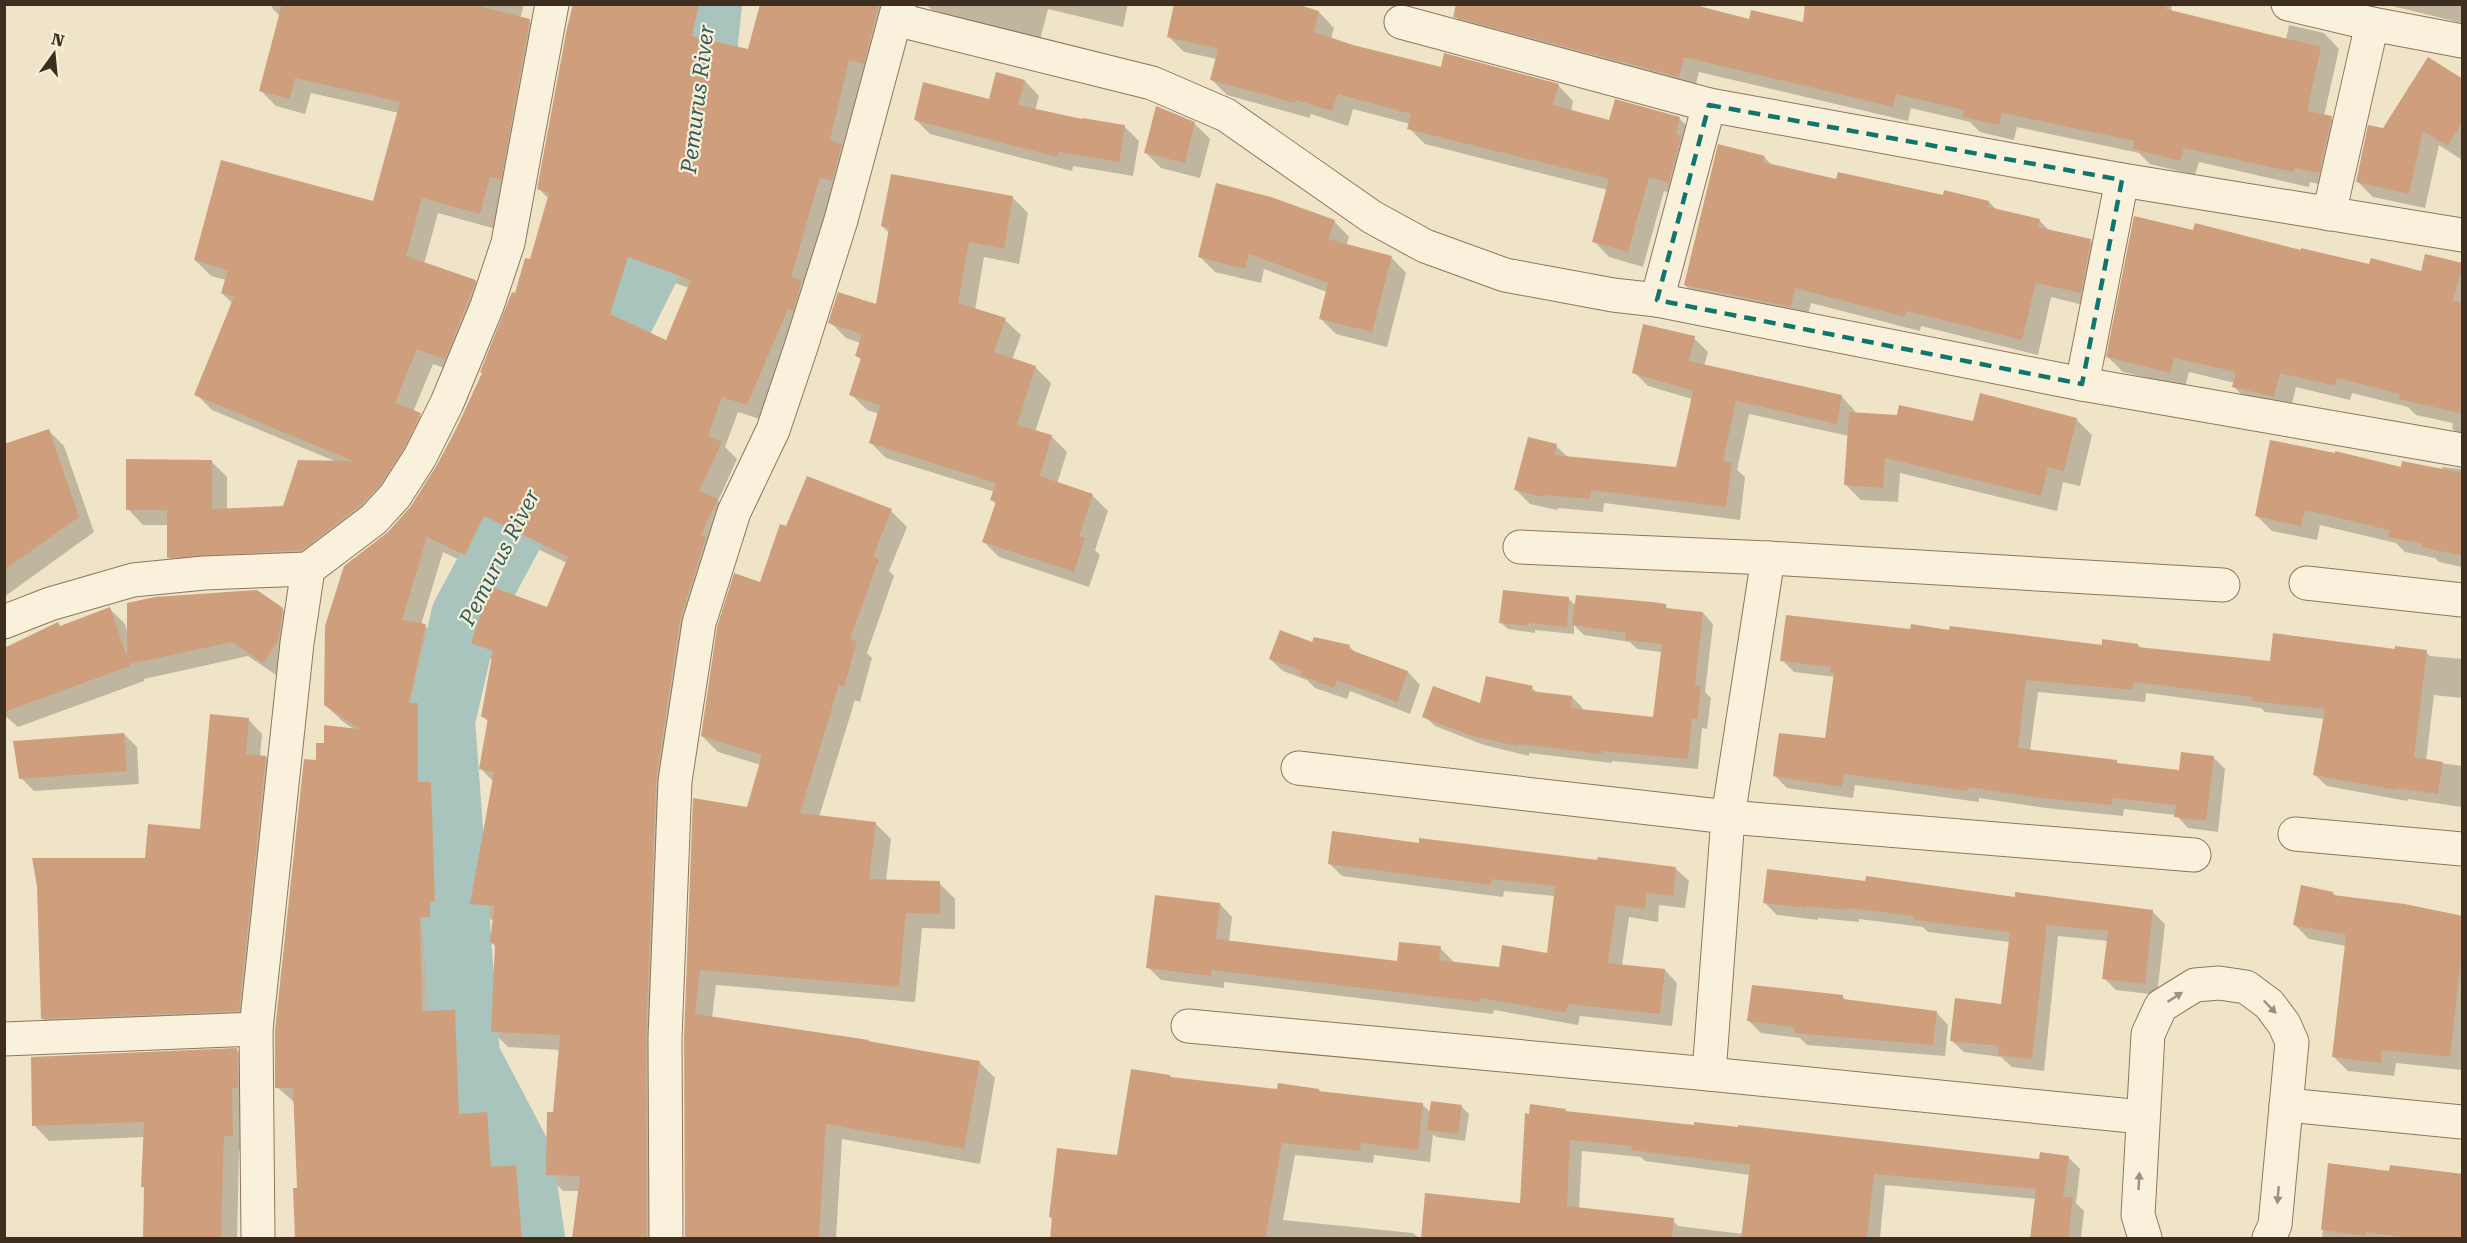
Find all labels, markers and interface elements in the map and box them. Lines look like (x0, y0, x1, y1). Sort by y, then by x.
water label: Pemurus River (676, 23, 719, 176)
north arrow (24, 24, 84, 84)
text: N (49, 29, 66, 51)
water label: Pemurus River (454, 485, 545, 631)
one-way arrow (2166, 991, 2183, 1002)
one-way arrow (2263, 1000, 2277, 1015)
one-way arrow (2135, 1172, 2144, 1191)
one-way arrow (2273, 1185, 2283, 1204)

